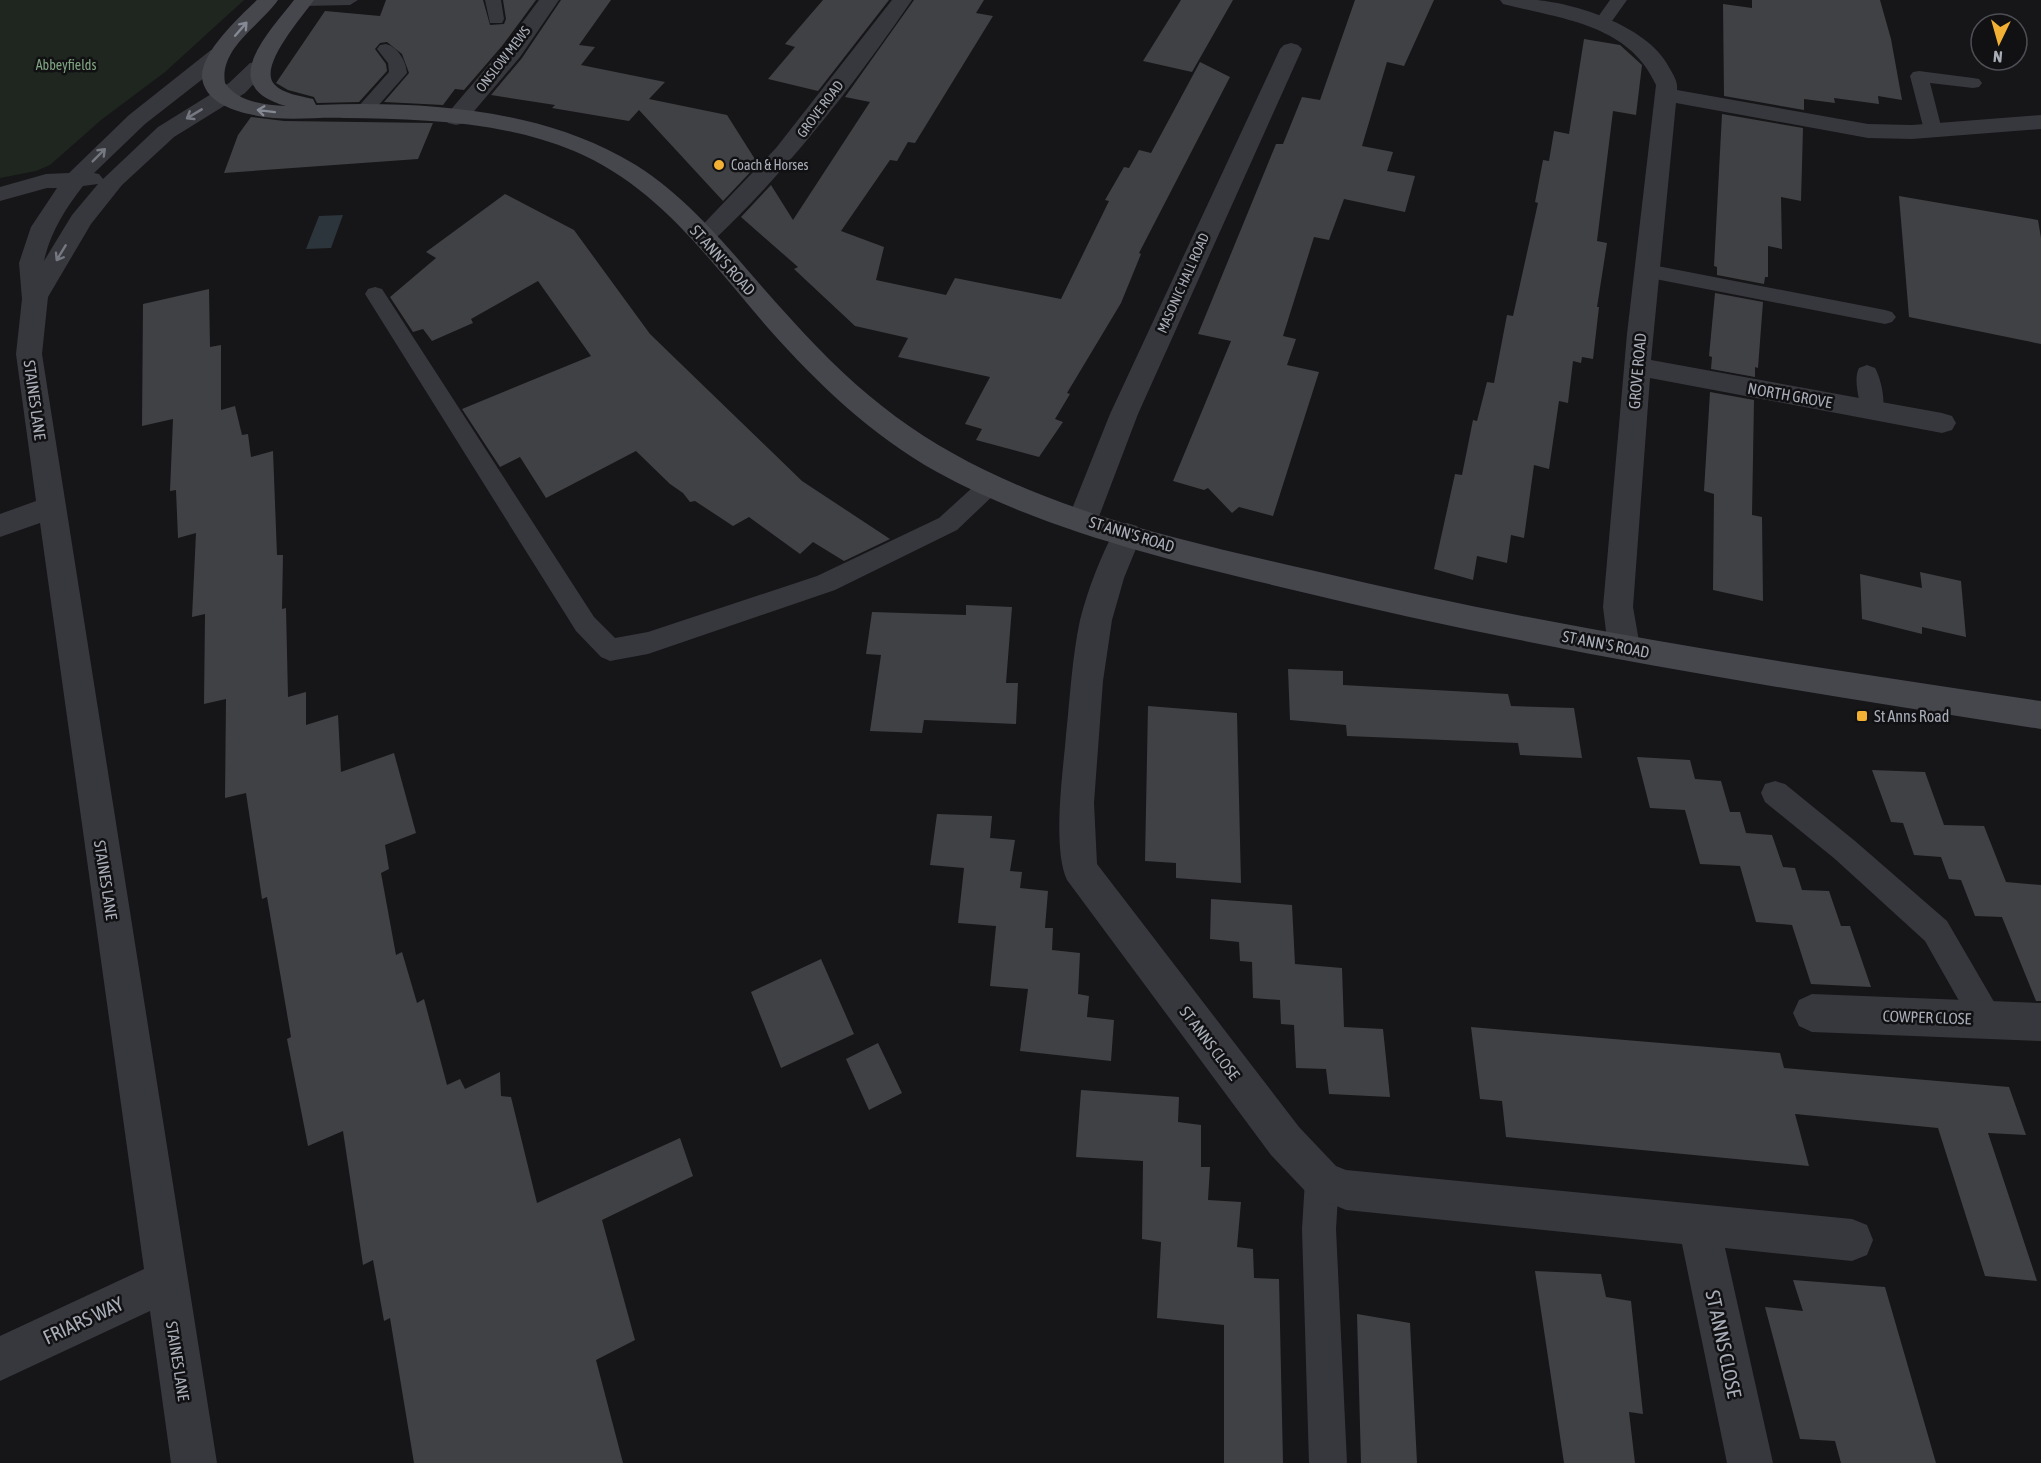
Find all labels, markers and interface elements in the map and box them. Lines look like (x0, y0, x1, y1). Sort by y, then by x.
north arrow (1969, 12, 2029, 72)
one-way arrow (234, 22, 248, 37)
street label: ONSLOW MEWS (472, 23, 534, 95)
text: N (1992, 48, 2003, 66)
park label: Abbeyfields (36, 57, 96, 73)
street label: GROVE ROAD (794, 77, 847, 140)
one-way arrow (257, 105, 277, 116)
one-way arrow (186, 108, 203, 120)
one-way arrow (91, 148, 106, 163)
place label: Coach & Horses (731, 157, 809, 173)
marker: Coach & Horses (712, 158, 726, 172)
street label: ST ANN'S ROAD (687, 221, 759, 299)
street label: MASONIC HALL ROAD (1154, 230, 1212, 336)
one-way arrow (55, 244, 67, 261)
street label: GROVE ROAD (1625, 332, 1649, 410)
street label: STAINES LANE (20, 359, 50, 441)
street label: NORTH GROVE (1746, 379, 1834, 411)
street label: ST ANN'S ROAD (1087, 513, 1177, 556)
street label: ST ANN'S ROAD (1561, 627, 1651, 661)
place label: St Anns Road (1874, 707, 1949, 725)
marker: St Anns Road (1855, 709, 1869, 723)
street label: STAINES LANE (91, 839, 121, 921)
street label: ST ANNS CLOSE (1176, 1003, 1244, 1084)
street label: COWPER CLOSE (1882, 1006, 1972, 1028)
street label: ST ANNS CLOSE (1701, 1288, 1747, 1400)
street label: FRIARS WAY (39, 1291, 127, 1349)
street label: STAINES LANE (163, 1320, 193, 1402)

